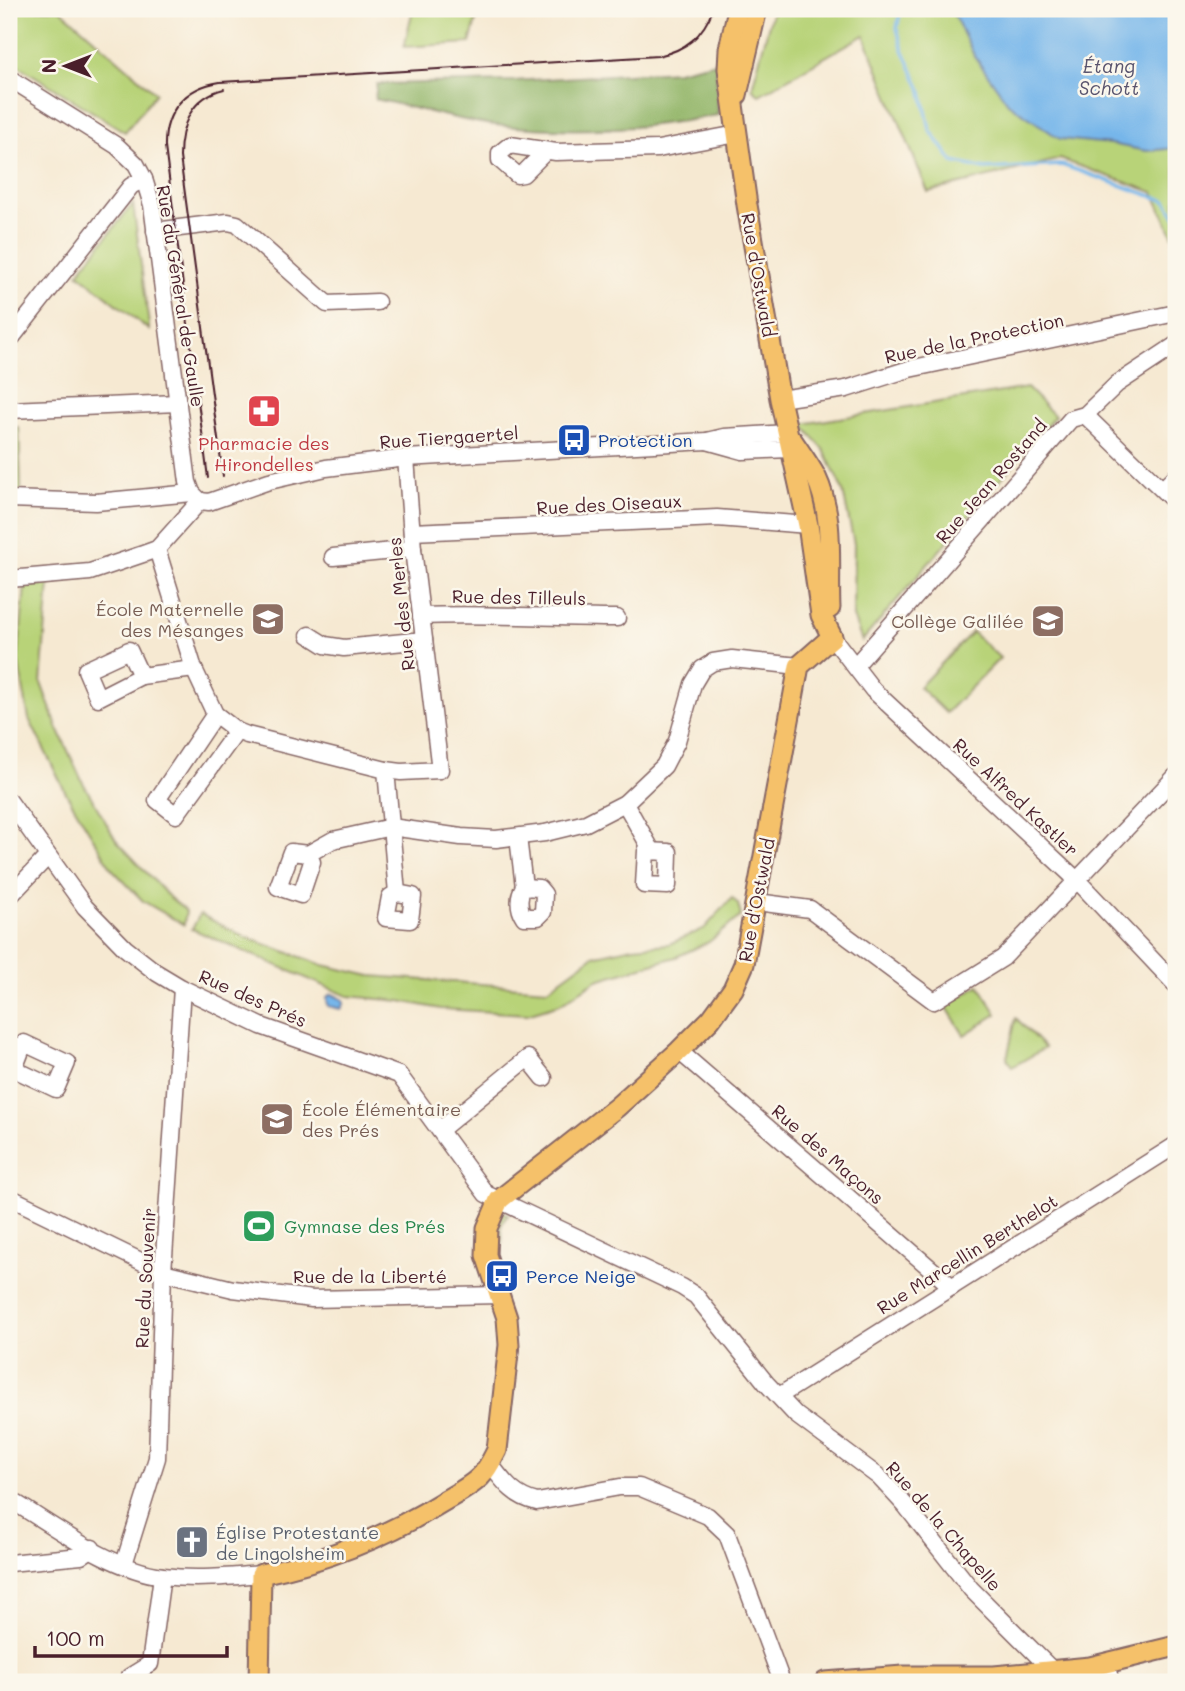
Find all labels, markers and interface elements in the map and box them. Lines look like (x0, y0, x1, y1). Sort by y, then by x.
north arrow (32, 32, 102, 102)
water label: Étang Schott (1079, 53, 1139, 100)
text: N (36, 59, 61, 73)
street label: Rue du Général de Gaulle (152, 183, 210, 409)
street label: Rue d'Ostwald (736, 211, 782, 339)
street label: Rue de la Protection (882, 307, 1066, 369)
pharmacy icon: Pharmacie des Hirondelles (245, 392, 283, 430)
street label: Rue Jean Rostand (930, 414, 1052, 548)
street label: Rue Tiergaertel (379, 420, 519, 454)
bus stop icon: Protection (555, 421, 593, 459)
place label: Protection (598, 428, 692, 452)
place label: Pharmacie des Hirondelles (198, 431, 330, 476)
street label: Rue des Oiseaux (536, 488, 682, 520)
street label: Rue des Merles (382, 536, 420, 672)
street label: Rue des Tilleuls (452, 584, 586, 610)
place label: École Maternelle des Mésanges (96, 597, 244, 642)
school or university icon: École Maternelle des Mésanges (249, 600, 287, 638)
school or university icon: Collège Galilée (1029, 602, 1067, 640)
place label: Collège Galilée (891, 609, 1024, 633)
street label: Rue Alfred Kastler (948, 733, 1084, 861)
street label: Rue d'Ostwald (732, 836, 780, 964)
street label: Rue des Prés (195, 964, 311, 1032)
place label: École Élémentaire des Prés (302, 1097, 461, 1142)
street label: Rue des Maçons (767, 1099, 889, 1209)
school or university icon: École Élémentaire des Prés (258, 1100, 296, 1138)
street label: Rue Marcellin Berthelot (872, 1189, 1062, 1319)
street label: Rue du Souvenir (129, 1207, 161, 1349)
sports icon: Gymnase des Prés (240, 1207, 278, 1245)
place label: Gymnase des Prés (284, 1214, 445, 1238)
bus stop icon: Perce Neige (483, 1257, 521, 1295)
street label: Rue de la Liberté (293, 1264, 447, 1288)
place label: Perce Neige (526, 1264, 636, 1288)
street label: Rue de la Chapelle (881, 1456, 1007, 1596)
place label: Église Protestante de Lingolsheim (216, 1520, 379, 1565)
church icon: Église Protestante de Lingolsheim (173, 1523, 211, 1561)
scale bar (35, 1614, 228, 1658)
text: 100 m (46, 1624, 105, 1651)

